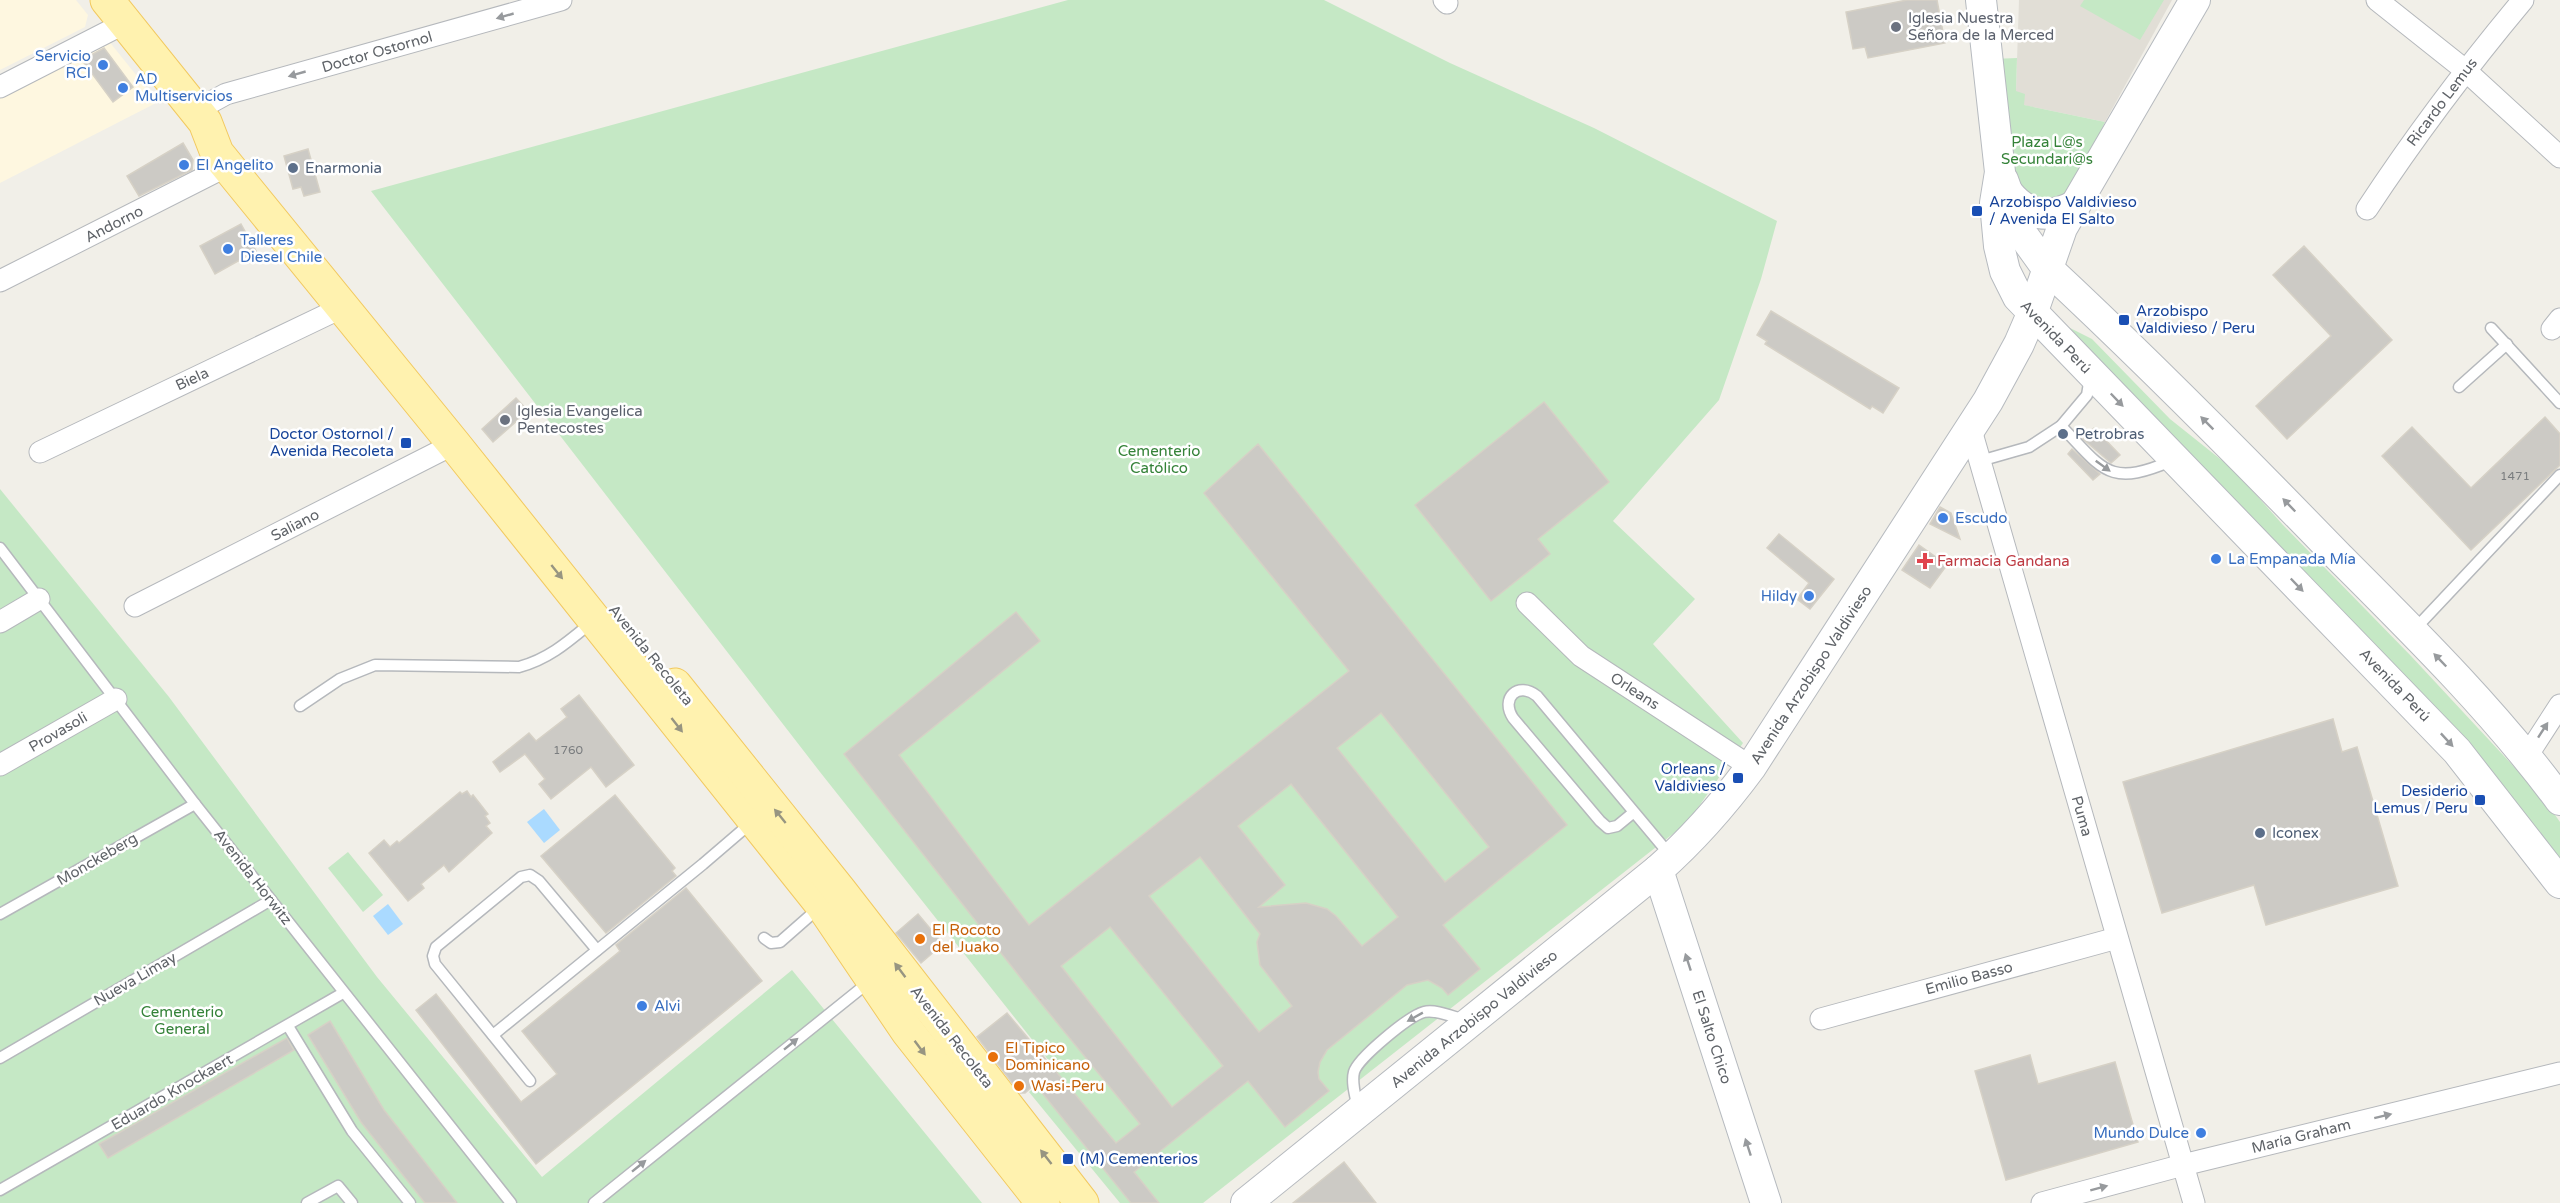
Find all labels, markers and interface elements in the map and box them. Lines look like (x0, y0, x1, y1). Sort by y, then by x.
place label: Iglesia Nuestra Señora de la Merced (1908, 9, 2054, 44)
one-way arrow (496, 12, 514, 21)
marker: Iglesia Nuestra Señora de la Merced (1889, 20, 1903, 34)
street label: Doctor Ostornol (320, 28, 434, 76)
place label: Servicio RCI (35, 47, 91, 82)
street label: Ricardo Lemus (2403, 54, 2481, 150)
marker: Servicio RCI (96, 58, 110, 72)
place label: AD Multiservicios (135, 70, 233, 105)
one-way arrow (288, 70, 306, 79)
marker: AD Multiservicios (116, 81, 130, 95)
park label: Plaza L@s Secundari@s (2001, 133, 2093, 168)
place label: El Angelito (196, 156, 274, 174)
marker: El Angelito (177, 158, 191, 172)
place label: Enarmonia (305, 159, 382, 177)
marker: Enarmonia (286, 161, 300, 175)
place label: Arzobispo Valdivieso / Avenida El Salto (1989, 193, 2137, 228)
street label: Andorno (82, 202, 146, 246)
marker: Arzobispo Valdivieso / Avenida El Salto (1970, 204, 1984, 218)
place label: Talleres Diesel Chile (240, 231, 322, 266)
marker: Talleres Diesel Chile (221, 242, 235, 256)
street label: Avenida Perú (2017, 297, 2095, 377)
place label: Arzobispo Valdivieso / Peru (2136, 302, 2255, 337)
marker: Arzobispo Valdivieso / Peru (2117, 313, 2131, 327)
street label: Biela (172, 364, 212, 394)
one-way arrow (2109, 393, 2123, 407)
place label: Iglesia Evangelica Pentecostes (517, 402, 643, 437)
marker: Iglesia Evangelica Pentecostes (498, 413, 512, 427)
one-way arrow (2200, 416, 2214, 430)
place label: Doctor Ostornol / Avenida Recoleta (269, 425, 394, 460)
place label: Petrobras (2075, 425, 2145, 443)
marker: Petrobras (2056, 427, 2070, 441)
marker: Doctor Ostornol / Avenida Recoleta (399, 436, 413, 450)
park label: Cementerio Católico (1118, 442, 1200, 477)
one-way arrow (2094, 460, 2110, 472)
house number: 1471 (2500, 469, 2530, 483)
one-way arrow (2282, 498, 2296, 513)
street label: Saliano (268, 505, 322, 545)
place label: Escudo (1955, 509, 2007, 527)
marker: Escudo (1936, 511, 1950, 525)
place label: La Empanada Mía (2228, 550, 2356, 568)
place label: Farmacia Gandana (1937, 552, 2070, 570)
marker: La Empanada Mía (2209, 552, 2223, 566)
marker: Farmacia Gandana (1918, 554, 1932, 568)
one-way arrow (550, 564, 562, 579)
one-way arrow (2290, 577, 2304, 592)
street label: Avenida Arzobispo Valdivieso (1746, 582, 1876, 768)
place label: Hildy (1761, 587, 1797, 605)
marker: Hildy (1802, 589, 1816, 603)
street label: Avenida Recoleta (605, 601, 697, 709)
street label: Avenida Perú (2356, 645, 2434, 725)
one-way arrow (2433, 652, 2447, 667)
street label: Orleans (1607, 669, 1663, 713)
street label: Provasoli (26, 708, 90, 756)
one-way arrow (671, 717, 683, 732)
one-way arrow (2538, 722, 2549, 739)
one-way arrow (2440, 733, 2454, 748)
house number: 1760 (553, 743, 584, 757)
place label: Orleans / Valdivieso (1655, 760, 1726, 795)
marker: Orleans / Valdivieso (1731, 771, 1745, 785)
place label: Desiderio Lemus / Peru (2373, 782, 2468, 817)
marker: Desiderio Lemus / Peru (2473, 793, 2487, 807)
street label: Puma (2068, 794, 2096, 838)
one-way arrow (774, 808, 787, 824)
place label: Iconex (2272, 824, 2319, 842)
street label: Avenida Horwitz (210, 826, 296, 928)
marker: Iconex (2253, 826, 2267, 840)
street label: Monckeberg (54, 829, 140, 889)
place label: El Rocoto del Juako (932, 921, 1001, 956)
marker: El Rocoto del Juako (913, 932, 927, 946)
street label: Avenida Arzobispo Valdivieso (1387, 946, 1561, 1092)
street label: Nueva Limay (91, 948, 179, 1010)
one-way arrow (1682, 953, 1692, 971)
street label: Emilio Basso (1923, 958, 2015, 998)
one-way arrow (894, 962, 907, 978)
street label: Avenida Recoleta (907, 982, 997, 1092)
street label: El Salto Chico (1688, 988, 1736, 1086)
place label: Alvi (654, 997, 681, 1015)
marker: Alvi (635, 999, 649, 1013)
park label: Cementerio General (141, 1003, 223, 1038)
one-way arrow (1406, 1012, 1423, 1022)
one-way arrow (783, 1038, 799, 1051)
place label: El Tipico Dominicano (1005, 1039, 1090, 1074)
one-way arrow (914, 1040, 926, 1056)
street label: Eduardo Knockaert (108, 1050, 236, 1134)
marker: El Tipico Dominicano (986, 1050, 1000, 1064)
place label: Wasi-Peru (1031, 1077, 1104, 1095)
marker: Wasi-Peru (1012, 1079, 1026, 1093)
one-way arrow (2374, 1111, 2392, 1121)
street label: María Graham (2250, 1115, 2352, 1157)
place label: Mundo Dulce (2094, 1124, 2189, 1142)
marker: Mundo Dulce (2194, 1126, 2208, 1140)
one-way arrow (1743, 1138, 1752, 1156)
one-way arrow (1039, 1149, 1052, 1165)
place label: (M) Cementerios (1080, 1150, 1198, 1168)
marker: (M) Cementerios (1061, 1152, 1075, 1166)
one-way arrow (631, 1160, 647, 1173)
one-way arrow (2090, 1183, 2108, 1192)

